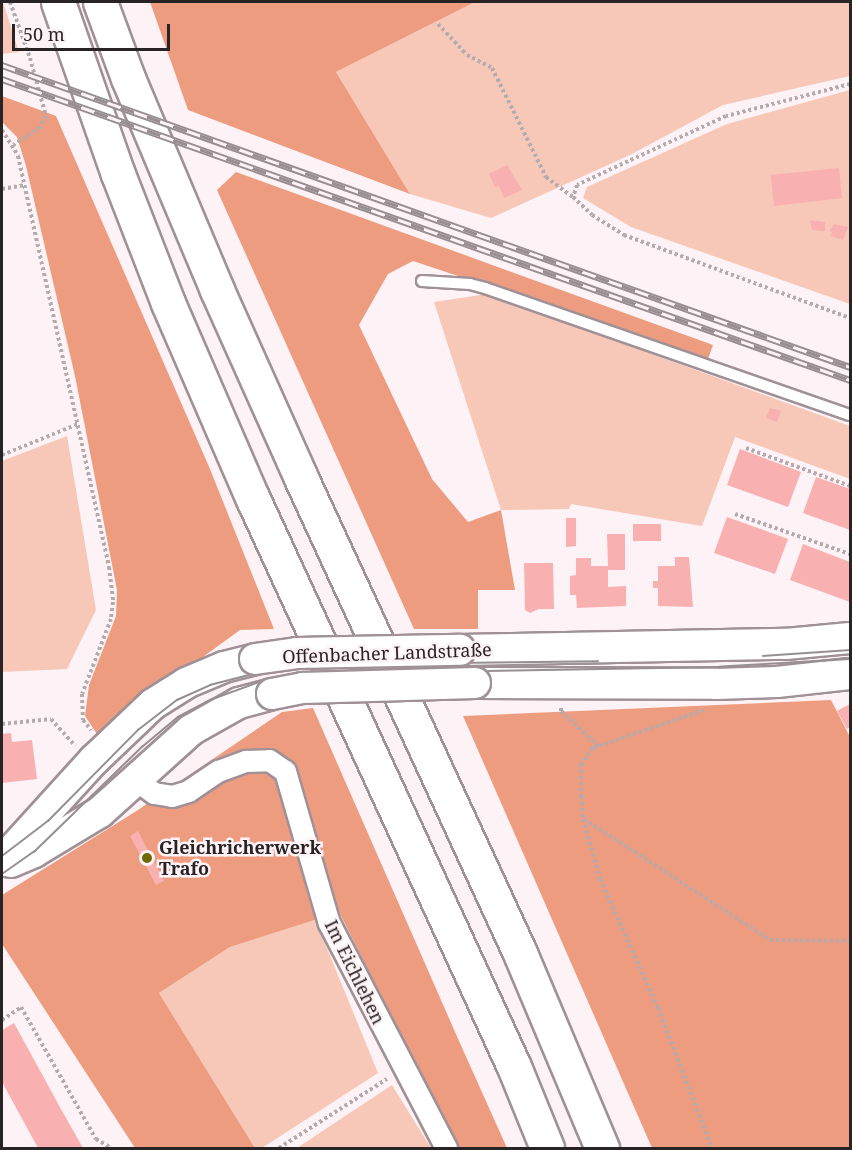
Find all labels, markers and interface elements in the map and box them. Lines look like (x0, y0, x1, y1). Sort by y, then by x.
scale bar (15, 12, 172, 50)
text: 50 m (23, 22, 65, 46)
street label: Offenbacher Landstraße (282, 639, 492, 667)
place label: Gleichricherwerk Trafo (159, 837, 321, 880)
marker: Gleichricherwerk Trafo (140, 851, 154, 865)
street label: Im Eichlehen (320, 916, 390, 1028)

